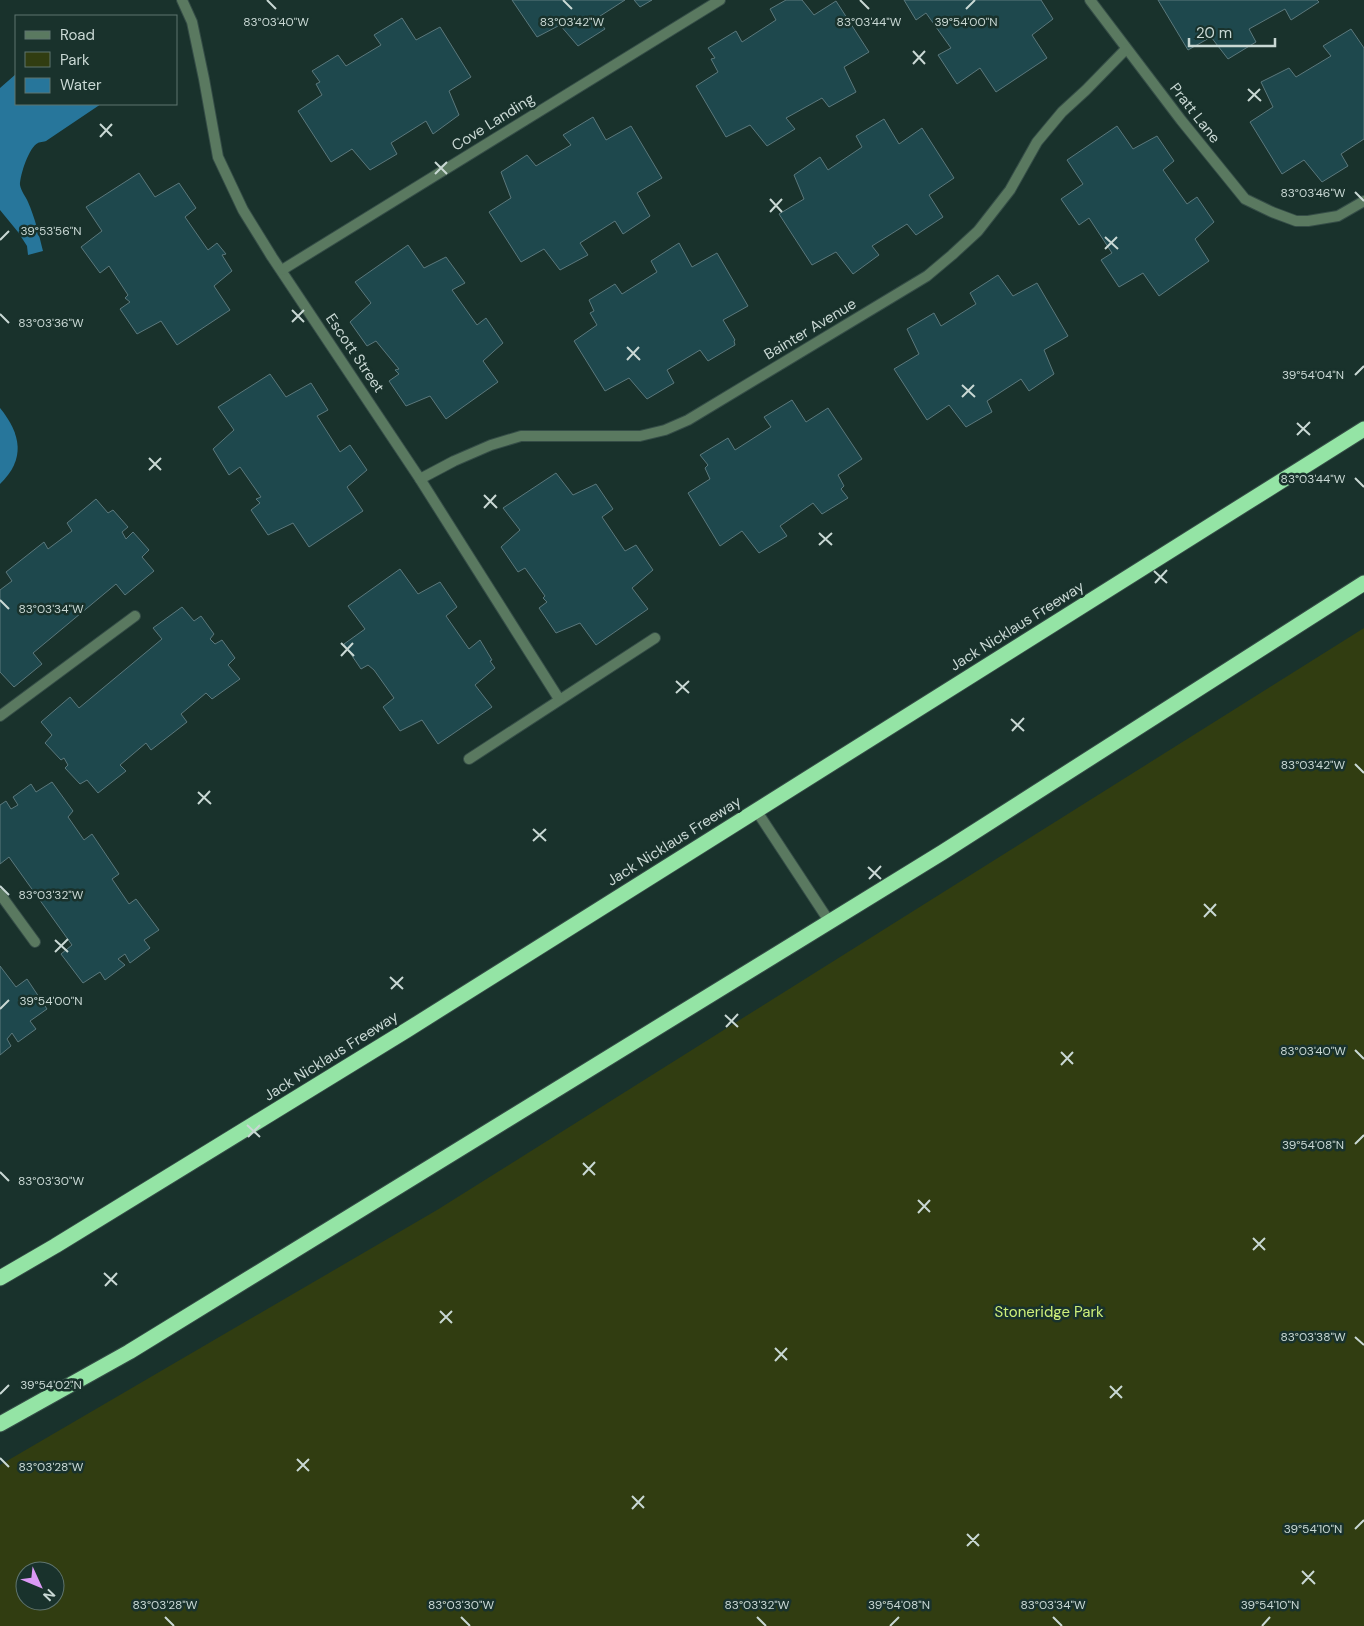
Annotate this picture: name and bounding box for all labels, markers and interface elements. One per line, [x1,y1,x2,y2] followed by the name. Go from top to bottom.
[243,14,309,30] text: 83°03'40"W
[540,14,605,30] text: 83°03'42"W
[837,14,902,30] text: 83°03'44"W
[934,14,998,30] text: 39°54'00"N
[15,15,178,105] legend
[1189,15,1275,47] scale bar
[1196,23,1232,43] text: 20 m
[60,25,95,45] text: Road
[60,50,90,70] text: Park
[60,75,102,95] text: Water
[1165,79,1225,147] street label: Pratt Lane
[448,89,538,155] street label: Cove Landing
[1280,185,1346,201] text: 83°03'46"W
[21,223,82,239] text: 39°53'56"N
[760,294,860,364] street label: Bainter Avenue
[321,309,389,397] street label: Escott Street
[18,315,84,331] text: 83°03'36"W
[1282,367,1344,383] text: 39°54'04"N
[1281,471,1346,487] text: 83°03'44"W
[946,576,1089,676] street label: Jack Nicklaus Freeway
[18,601,84,617] text: 83°03'34"W
[1281,757,1346,773] text: 83°03'42"W
[603,791,746,891] street label: Jack Nicklaus Freeway
[19,887,84,903] text: 83°03'32"W
[19,993,83,1009] text: 39°54'00"N
[260,1006,403,1106] street label: Jack Nicklaus Freeway
[1280,1043,1346,1059] text: 83°03'40"W
[1282,1137,1344,1153] text: 39°54'08"N
[18,1173,84,1189] text: 83°03'30"W
[994,1302,1104,1322] park label: Stoneridge Park
[1280,1329,1346,1345] text: 83°03'38"W
[20,1377,82,1393] text: 39°54'02"N
[19,1459,84,1475] text: 83°03'28"W
[1284,1521,1342,1537] text: 39°54'10"N
[15,1561,65,1611] north arrow
[39,1585,59,1605] text: N
[133,1597,198,1613] text: 83°03'28"W
[428,1597,494,1613] text: 83°03'30"W
[725,1597,790,1613] text: 83°03'32"W
[868,1597,930,1613] text: 39°54'08"N
[1020,1597,1086,1613] text: 83°03'34"W
[1241,1597,1299,1613] text: 39°54'10"N

